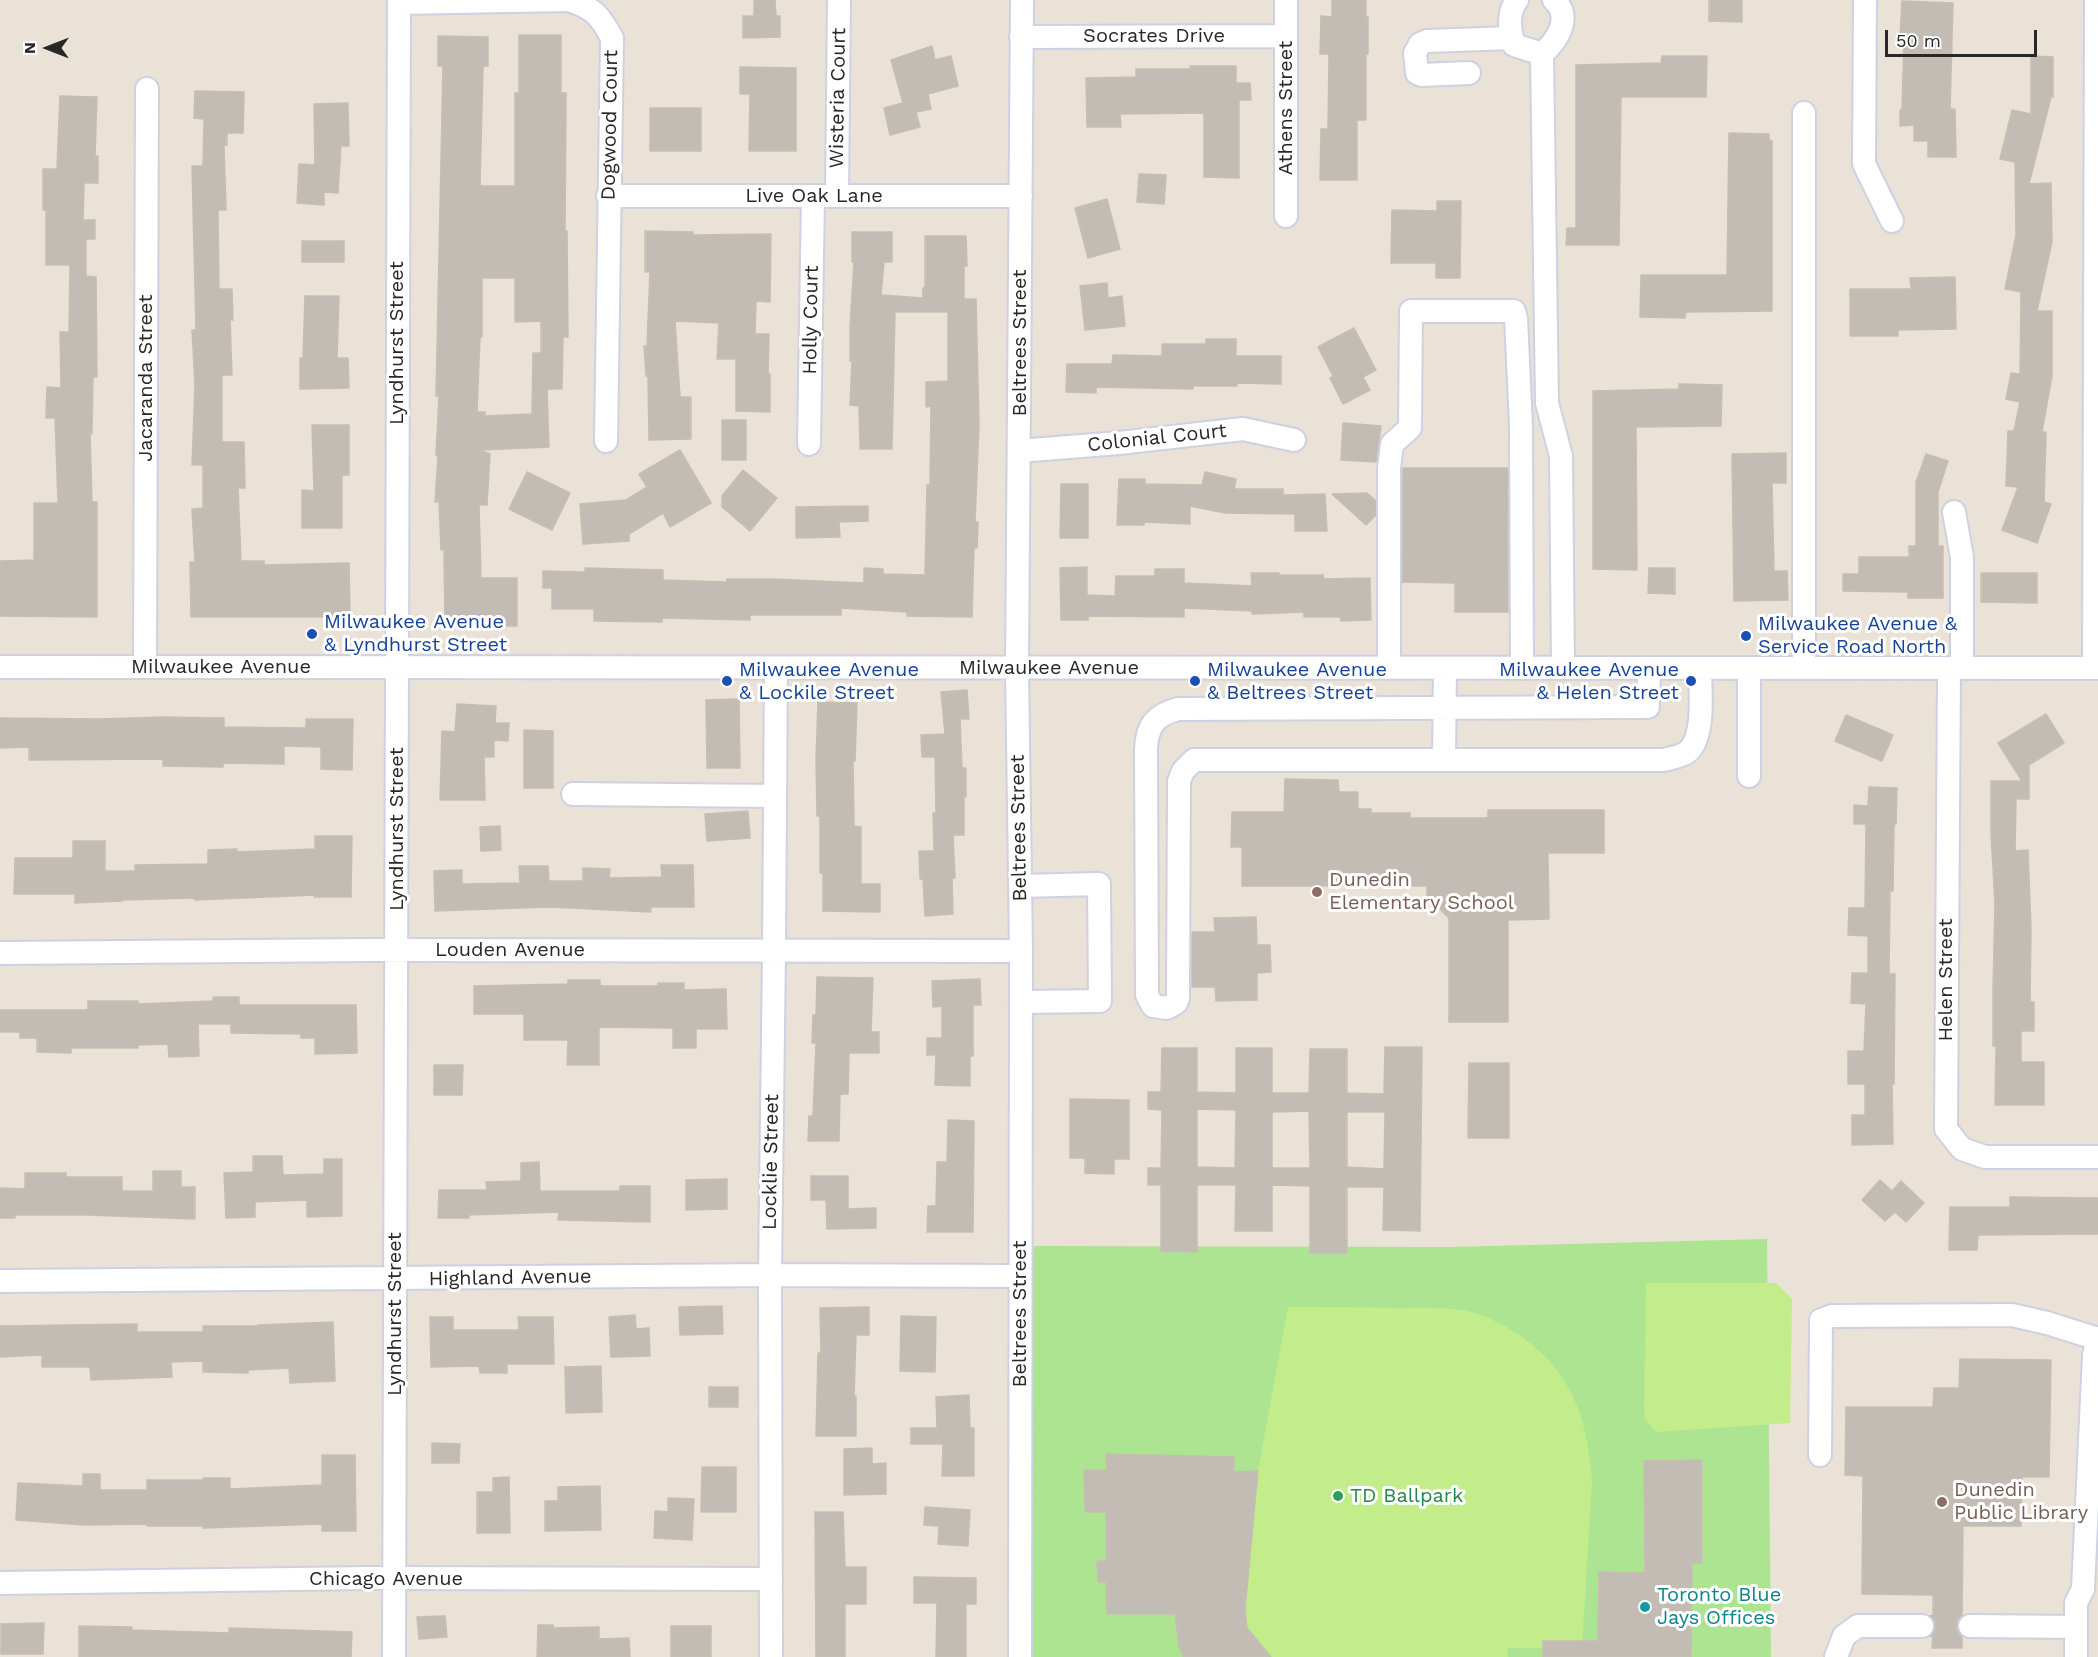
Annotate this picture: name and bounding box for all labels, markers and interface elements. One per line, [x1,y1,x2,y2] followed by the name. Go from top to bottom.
[18,18,78,78] north arrow
[1888,18,2040,56] scale bar
[1083,24,1225,48] street label: Socrates Drive
[825,27,851,169] street label: Wisteria Court
[1896,30,1941,51] text: 50 m
[1274,41,1298,175] street label: Athens Street
[20,42,39,54] text: N
[597,49,623,201] street label: Dogwood Court
[745,184,883,208] street label: Live Oak Lane
[385,261,409,425] street label: Lyndhurst Street
[798,265,824,375] street label: Holly Court
[1008,269,1032,417] street label: Beltrees Street
[134,294,158,462] street label: Jacaranda Street
[1086,419,1228,457] street label: Colonial Court
[324,610,507,657] place label: Milwaukee Avenue & Lyndhurst Street
[1758,612,1957,659] place label: Milwaukee Avenue & Service Road North
[305,627,319,641] marker: Milwaukee Avenue & Lyndhurst Street
[1739,629,1753,643] marker: Milwaukee Avenue & Service Road North
[131,655,311,679] street label: Milwaukee Avenue
[959,656,1139,680] street label: Milwaukee Avenue
[739,658,919,705] place label: Milwaukee Avenue & Lockile Street
[1207,658,1387,705] place label: Milwaukee Avenue & Beltrees Street
[1499,658,1679,705] place label: Milwaukee Avenue & Helen Street
[720,674,734,688] marker: Milwaukee Avenue & Lockile Street
[1188,674,1202,688] marker: Milwaukee Avenue & Beltrees Street
[1684,674,1698,688] marker: Milwaukee Avenue & Helen Street
[385,747,409,911] street label: Lyndhurst Street
[1006,754,1032,902] street label: Beltrees Street
[1329,868,1514,915] place label: Dunedin Elementary School
[1310,885,1324,899] marker: Dunedin Elementary School
[1934,918,1958,1042] street label: Helen Street
[435,938,585,962] street label: Louden Avenue
[758,1094,784,1230] street label: Locklie Street
[383,1232,407,1396] street label: Lyndhurst Street
[1008,1240,1032,1388] street label: Beltrees Street
[428,1265,592,1291] street label: Highland Avenue
[1954,1478,2088,1525] place label: Dunedin Public Library
[1350,1484,1463,1508] place label: TD Ballpark
[1331,1489,1345,1503] marker: TD Ballpark
[1935,1495,1949,1509] marker: Dunedin Public Library
[309,1567,463,1591] street label: Chicago Avenue
[1657,1583,1781,1630] place label: Toronto Blue Jays Offices
[1638,1600,1652,1614] marker: Toronto Blue Jays Offices

